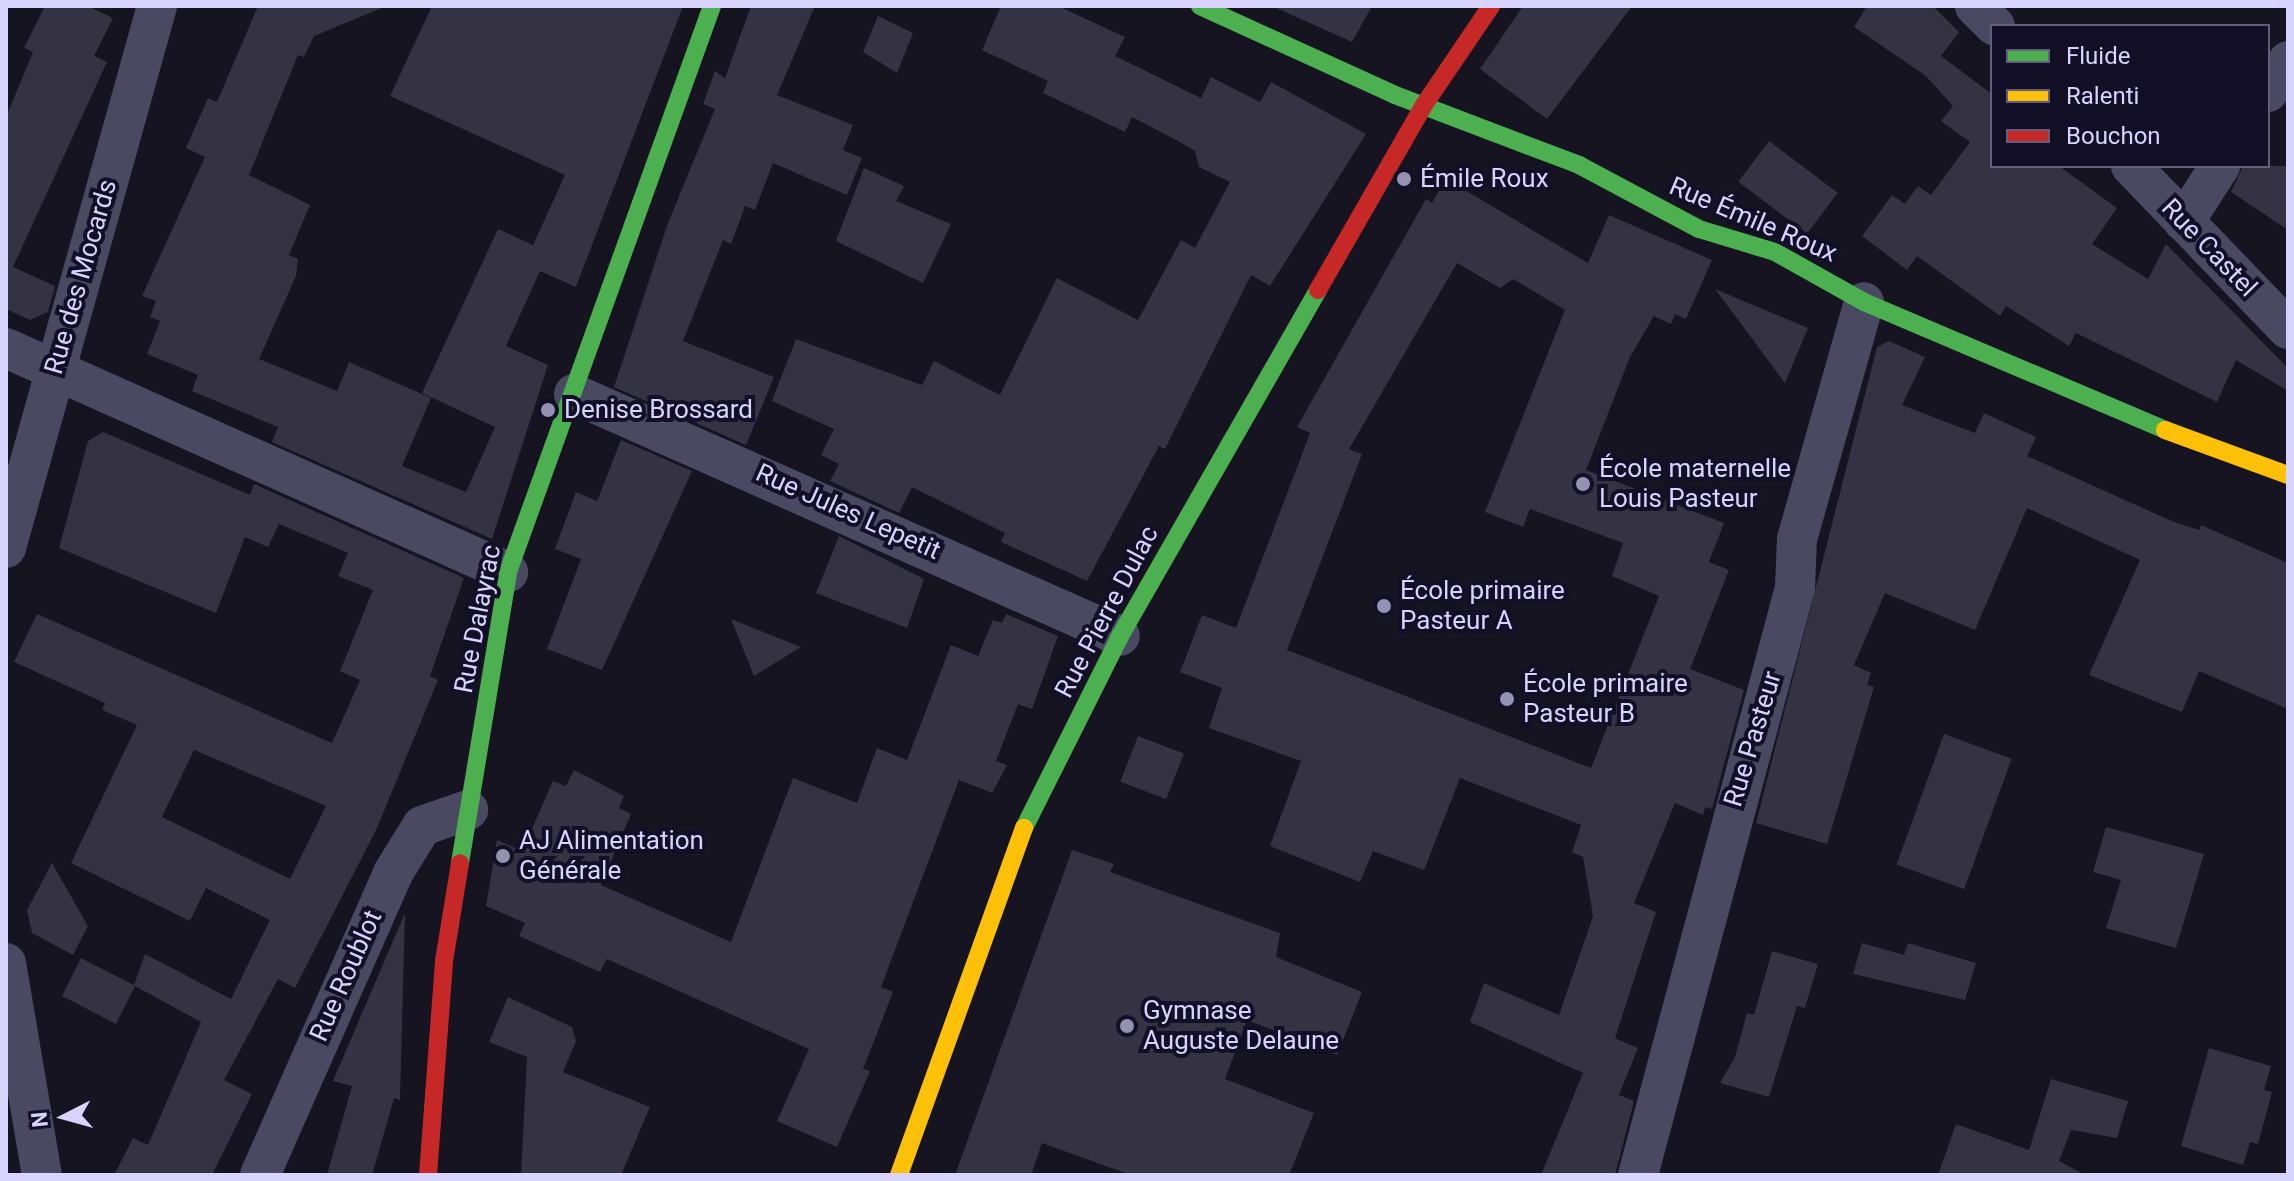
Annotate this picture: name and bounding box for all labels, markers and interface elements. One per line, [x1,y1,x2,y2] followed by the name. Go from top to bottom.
[1990,24,2270,168] legend
[2066,42,2130,70] text: Fluide
[2066,82,2139,110] text: Ralenti
[2066,122,2161,150] text: Bouchon
[1420,163,1549,195] place label: Émile Roux
[1395,170,1413,188] marker: Émile Roux
[1664,171,1842,269] street label: Rue Émile Roux
[38,176,124,378] street label: Rue des Mocards
[2155,193,2263,303] street label: Rue Castel
[564,394,753,426] place label: Denise Brossard
[539,401,557,419] marker: Denise Brossard
[1599,453,1791,514] place label: École maternelle Louis Pasteur
[751,457,945,567] street label: Rue Jules Lepetit
[1574,475,1592,493] marker: École maternelle Louis Pasteur
[1049,521,1165,703] street label: Rue Pierre Dulac
[448,542,508,696] street label: Rue Dalayrac
[1400,575,1565,636] place label: École primaire Pasteur A
[1375,597,1393,615] marker: École primaire Pasteur A
[1523,668,1688,730] place label: École primaire Pasteur B
[1718,668,1788,810] street label: Rue Pasteur
[1498,690,1516,708] marker: École primaire Pasteur B
[519,825,704,886] place label: AJ Alimentation Générale
[494,847,512,865] marker: AJ Alimentation Générale
[303,906,389,1046] street label: Rue Roublot
[1143,995,1339,1056] place label: Gymnase Auguste Delaune
[1118,1017,1136,1035] marker: Gymnase Auguste Delaune
[24,1077,104,1157] north arrow
[26,1111,53,1129] text: N

